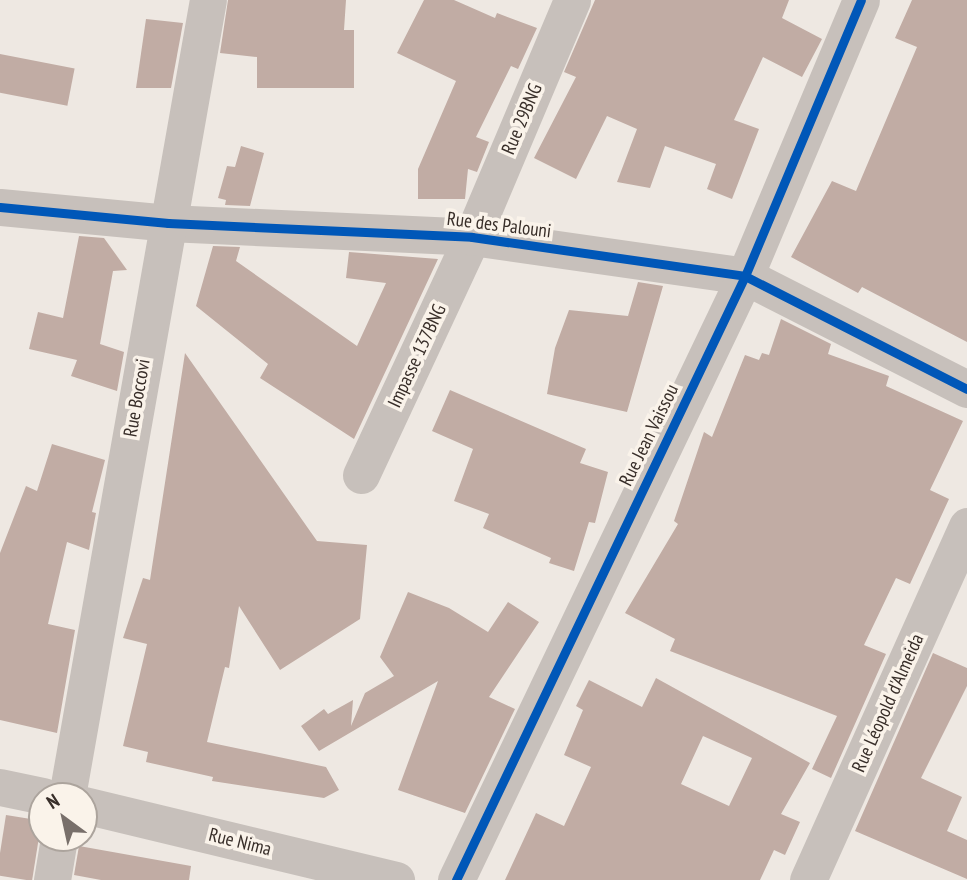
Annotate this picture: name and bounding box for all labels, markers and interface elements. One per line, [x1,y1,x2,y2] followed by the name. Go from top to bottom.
[497,80,547,158] street label: Rue 29BNG
[446,207,552,243] street label: Rue des Palouni
[383,301,451,411] street label: Impasse 137BNG
[119,357,155,439] street label: Rue Boccovi
[614,380,684,490] street label: Rue Jean Vaissou
[847,630,929,776] street label: Rue Léopold d'Almeida
[28,782,98,852] north arrow
[42,788,63,814] text: N
[206,823,274,861] street label: Rue Nima

